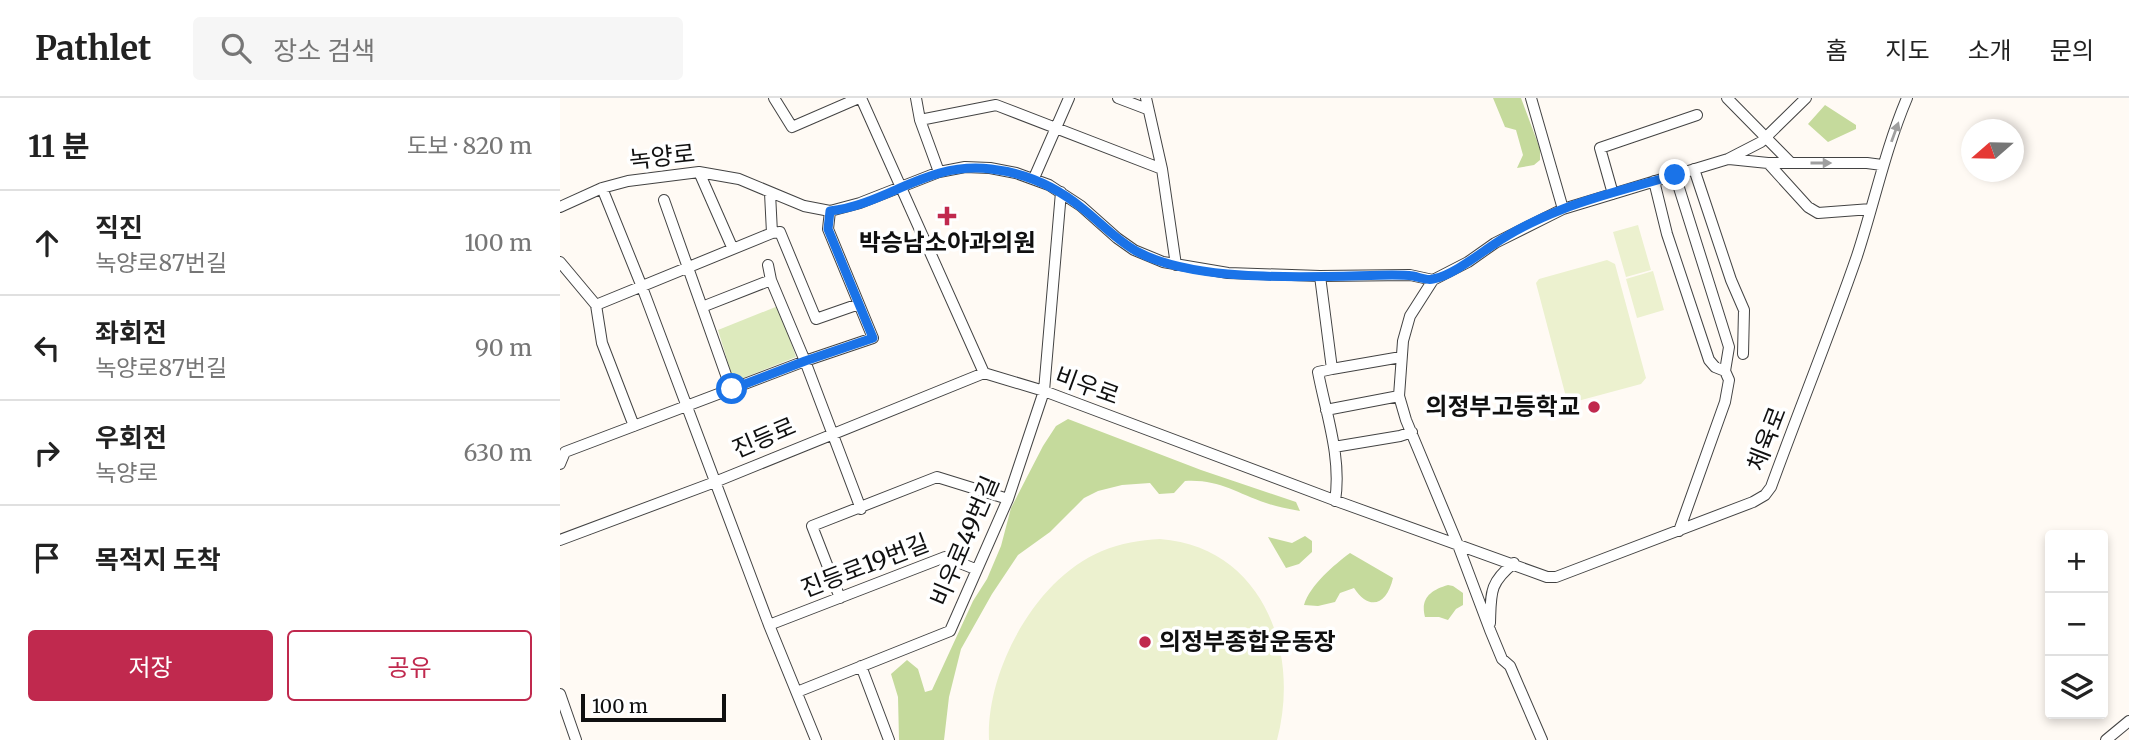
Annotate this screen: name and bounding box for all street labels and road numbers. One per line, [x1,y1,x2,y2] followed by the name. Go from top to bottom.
[627,138,697,175] street label: 녹양로
[1051,360,1124,411] street label: 비우로
[1740,402,1793,475] street label: 체육로
[727,410,800,465] street label: 진등로
[923,471,1006,610] street label: 비우로49번길
[796,527,933,604] street label: 진등로19번길

